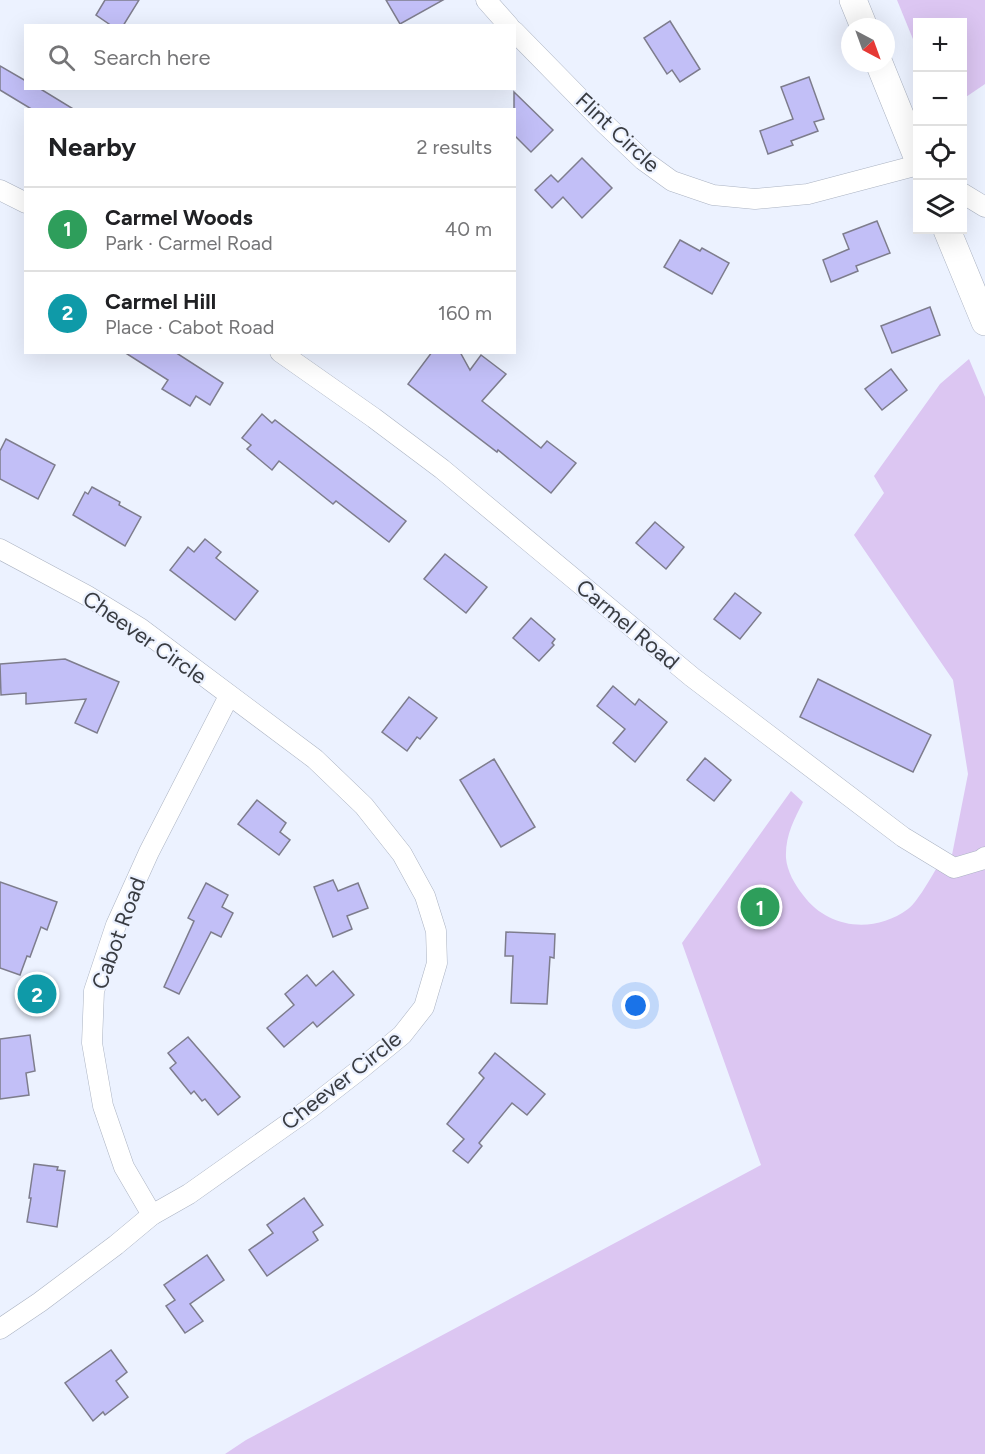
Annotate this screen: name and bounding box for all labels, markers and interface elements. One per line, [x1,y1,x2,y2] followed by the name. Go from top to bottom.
[841,18,895,72] north arrow
[913,18,967,234] map controls
[913,18,967,72] button: +
[24,24,516,90] search box
[45,41,78,74] icon: search
[93,44,211,71] text: Search here
[913,72,967,126] button: −
[570,87,665,178] street label: Flint Circle
[913,126,967,180] button: locate
[48,131,136,163] text: Nearby
[416,135,492,159] text: 2 results
[913,180,967,234] button: layers
[105,204,253,231] text: Carmel Woods
[63,217,72,241] text: 1
[445,217,492,241] text: 40 m
[105,231,273,255] text: Park · Carmel Road
[105,288,216,315] text: Carmel Hill
[62,301,73,325] text: 2
[438,301,492,325] text: 160 m
[105,315,274,339] text: Place · Cabot Road
[571,573,685,675] street label: Carmel Road
[78,585,212,690] street label: Cheever Circle
[86,874,151,993] street label: Cabot Road
[740,884,780,930] pin: 1
[18,972,57,1016] pin: 2
[621,991,650,1020] your location
[276,1025,407,1136] street label: Cheever Circle

